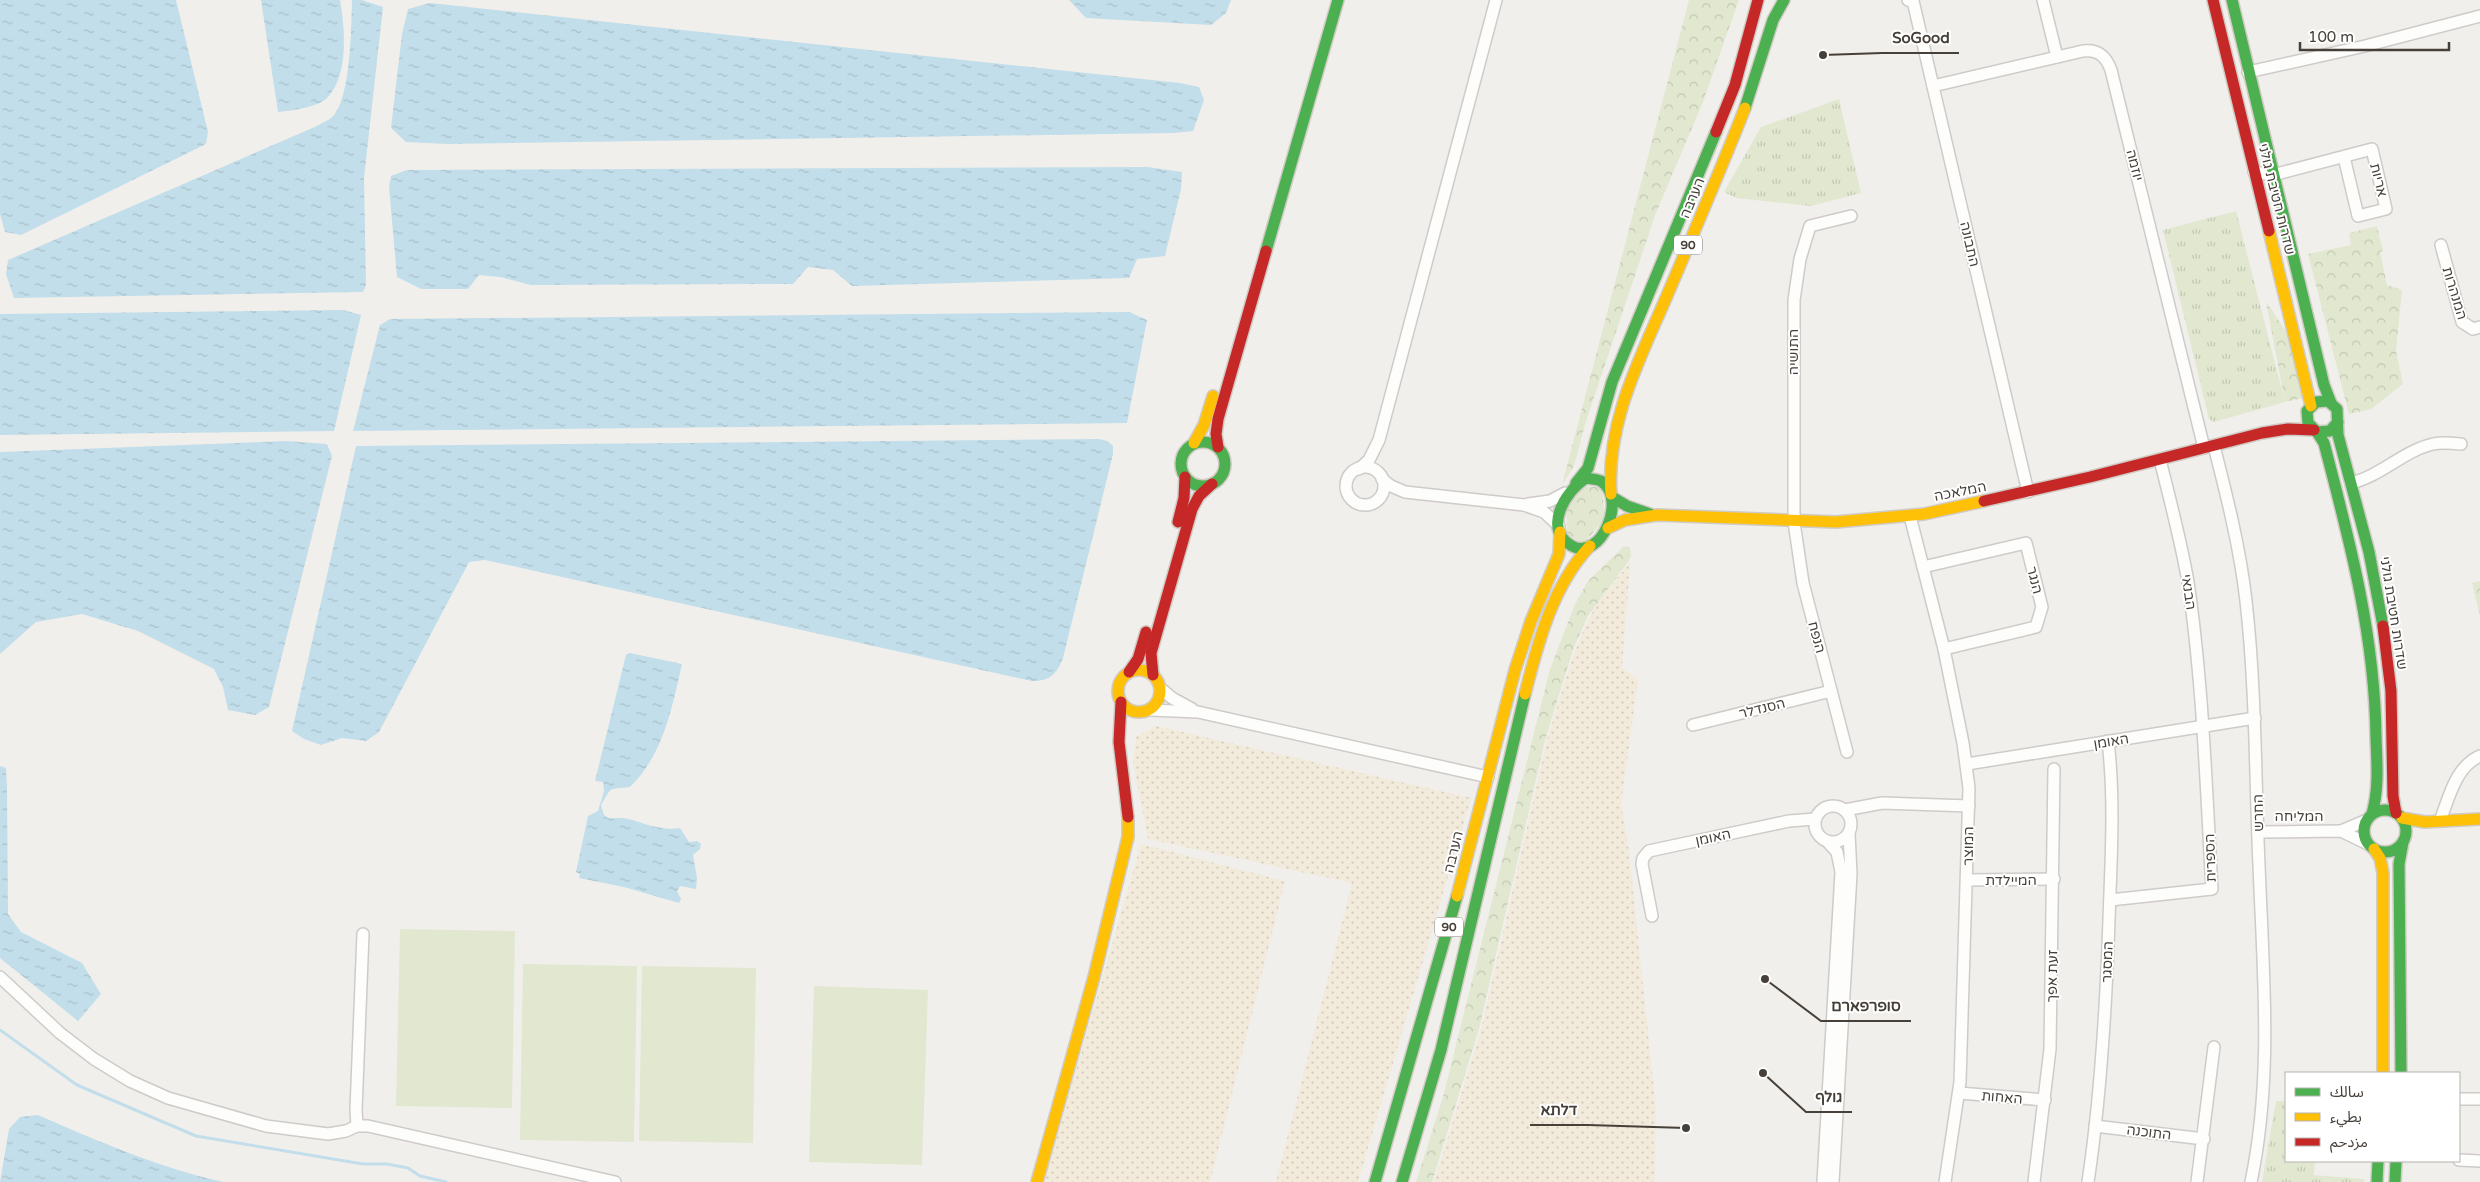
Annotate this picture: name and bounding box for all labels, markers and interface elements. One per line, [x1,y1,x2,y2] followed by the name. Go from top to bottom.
[2300,20,2449,52] scale bar
[1882,23,1959,53] callout: SoGood
[2308,28,2354,46] text: 100 m
[1892,29,1950,47] text: SoGood
[2254,142,2299,257] street label: שדרות חטיבת גולני
[2122,147,2147,183] street label: יוזמה
[2366,161,2391,199] street label: אריות
[1676,175,1709,221] street label: הערבה
[1956,220,1983,268] street label: התבונה
[1674,236,1702,254] road number: 90
[2438,265,2471,322] street label: המנהרות
[1785,329,1802,375] street label: התושיה
[1932,478,1988,505] street label: המלאכה
[2376,555,2411,671] street label: שדרות חטיבת גולני
[2023,565,2046,596] street label: הנגר
[2178,573,2199,611] street label: הבנאי
[1804,619,1829,655] street label: הנפח
[1737,695,1787,722] street label: הסנדלר
[2092,730,2130,753] street label: האומן
[2250,794,2267,832] street label: החרש
[2275,808,2323,825] street label: המליחה
[1694,825,1732,850] street label: האומן
[1960,826,1977,866] street label: המוצר
[1440,829,1467,875] street label: הערבה
[2201,833,2220,882] street label: הספרית
[1985,872,2037,889] street label: המיילדת
[1435,918,1463,936] road number: 90
[2098,941,2117,983] street label: המסגר
[2044,949,2061,1002] street label: זעת אפך
[1821,991,1911,1021] callout: סופרפארם
[1831,997,1901,1015] text: סופרפארם
[2285,1072,2460,1162] legend
[1806,1082,1852,1112] callout: גולף
[2330,1083,2364,1101] text: سالك
[1981,1087,2023,1108] street label: האחות
[1816,1088,1842,1106] text: גולף
[1530,1095,1588,1125] callout: דלתא
[1540,1101,1578,1119] text: דלתא
[2330,1108,2362,1128] text: بطيء
[2126,1121,2172,1144] street label: התוכנה
[2330,1133,2368,1153] text: مزدحم

